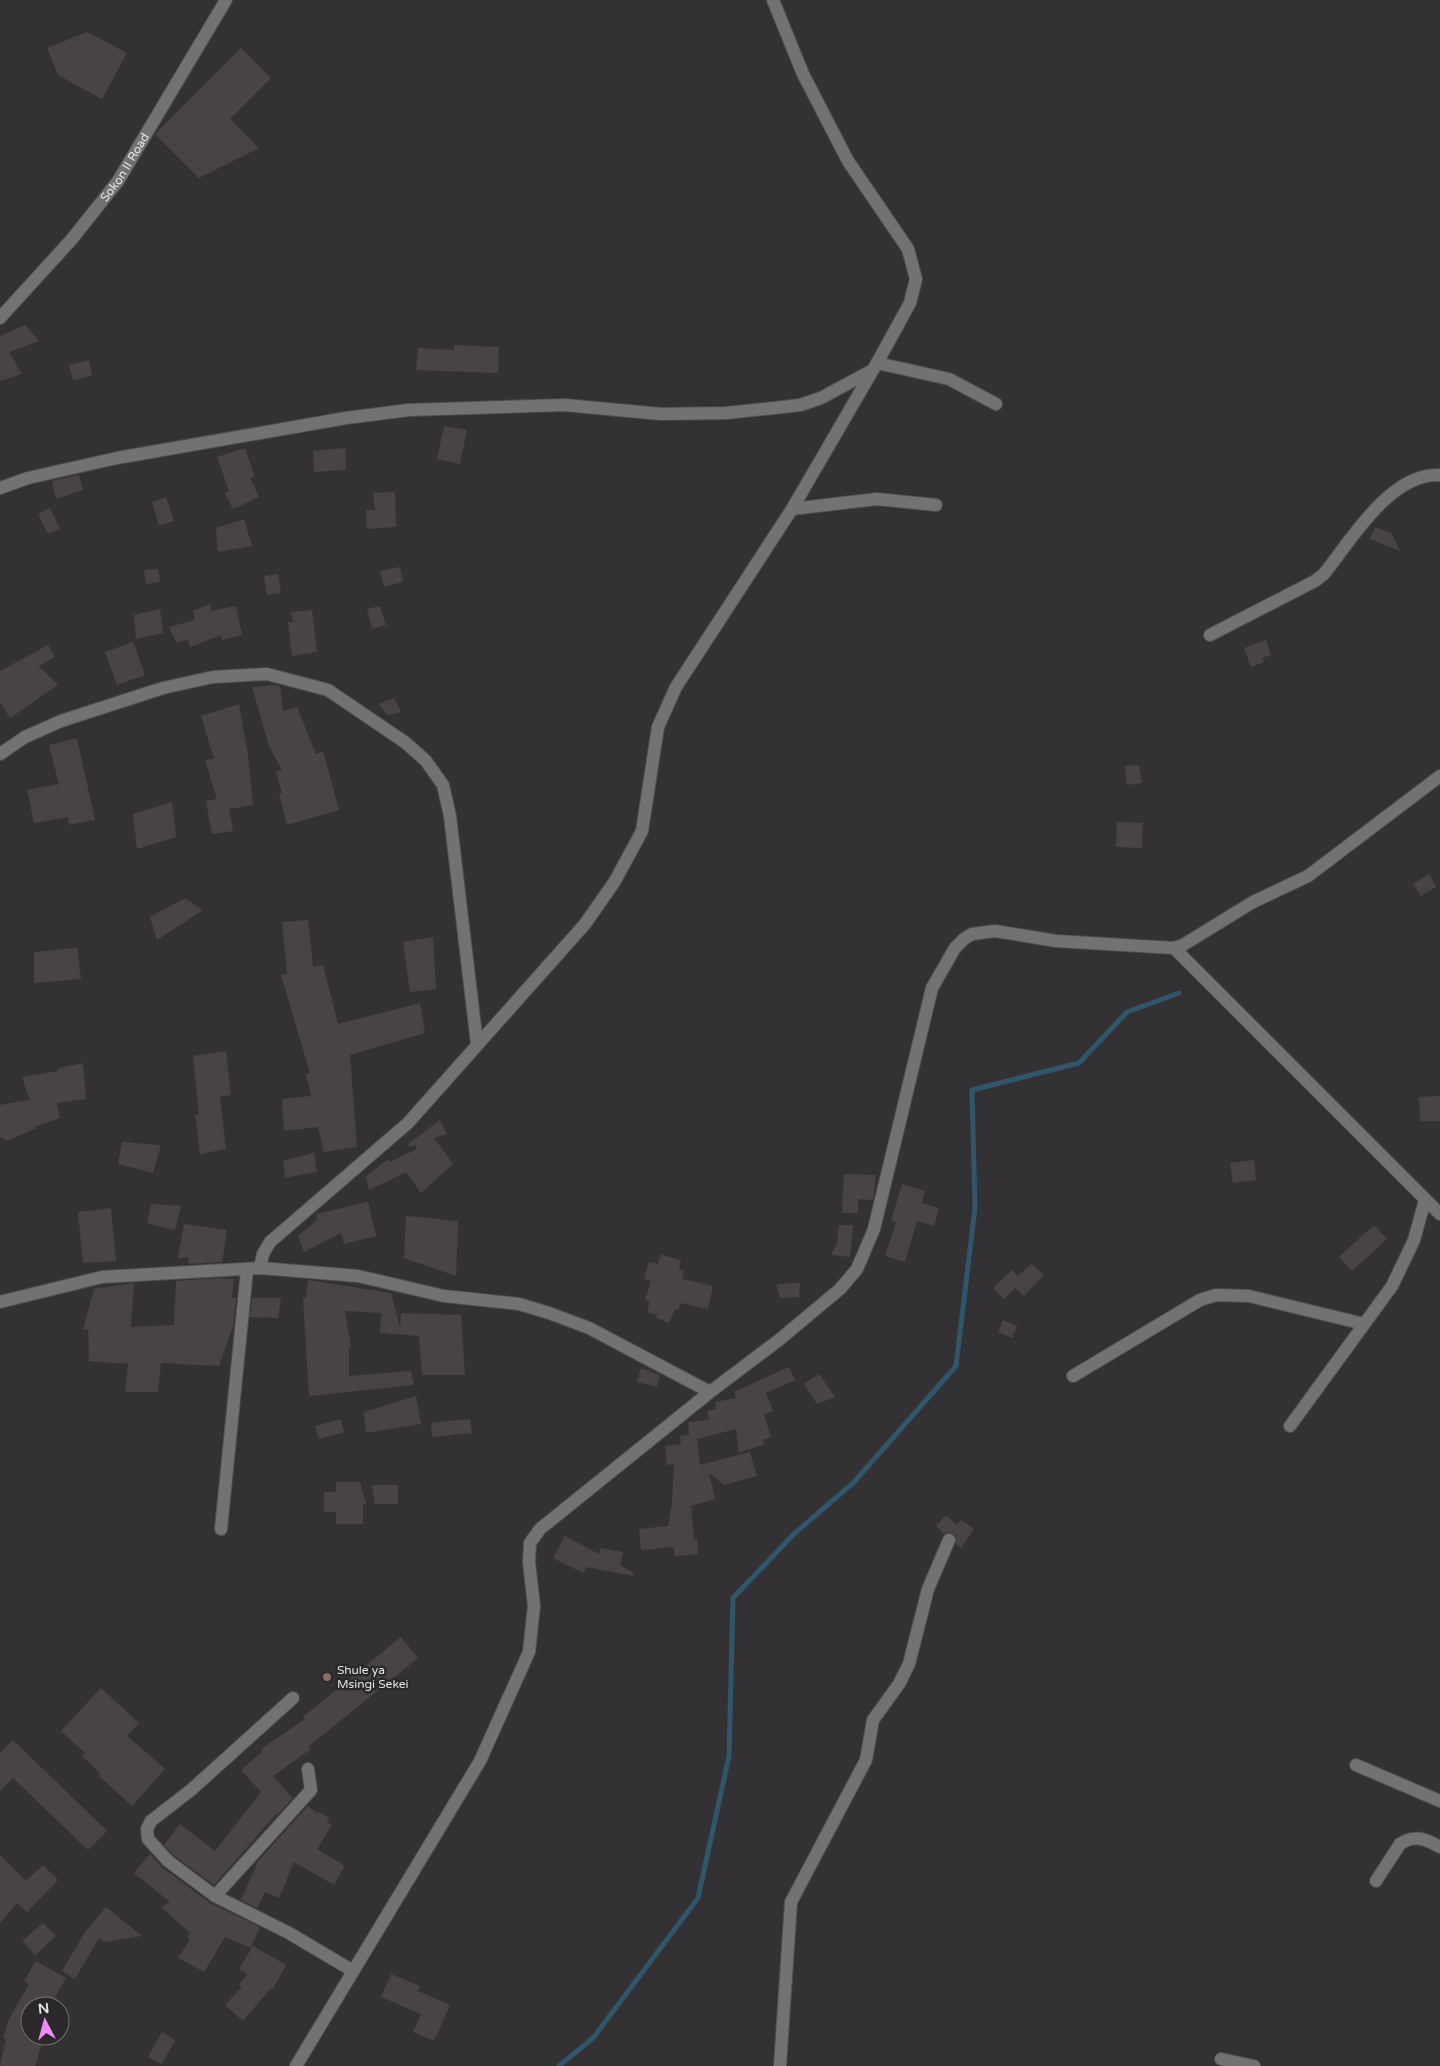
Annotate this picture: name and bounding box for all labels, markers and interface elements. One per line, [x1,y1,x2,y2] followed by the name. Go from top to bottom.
[97,131,152,204] street label: Sokon II Road
[337,1663,409,1691] place label: Shule ya Msingi Sekei
[321,1671,333,1683] marker: Shule ya Msingi Sekei
[20,1996,70,2046] north arrow
[37,2000,50,2018] text: N

